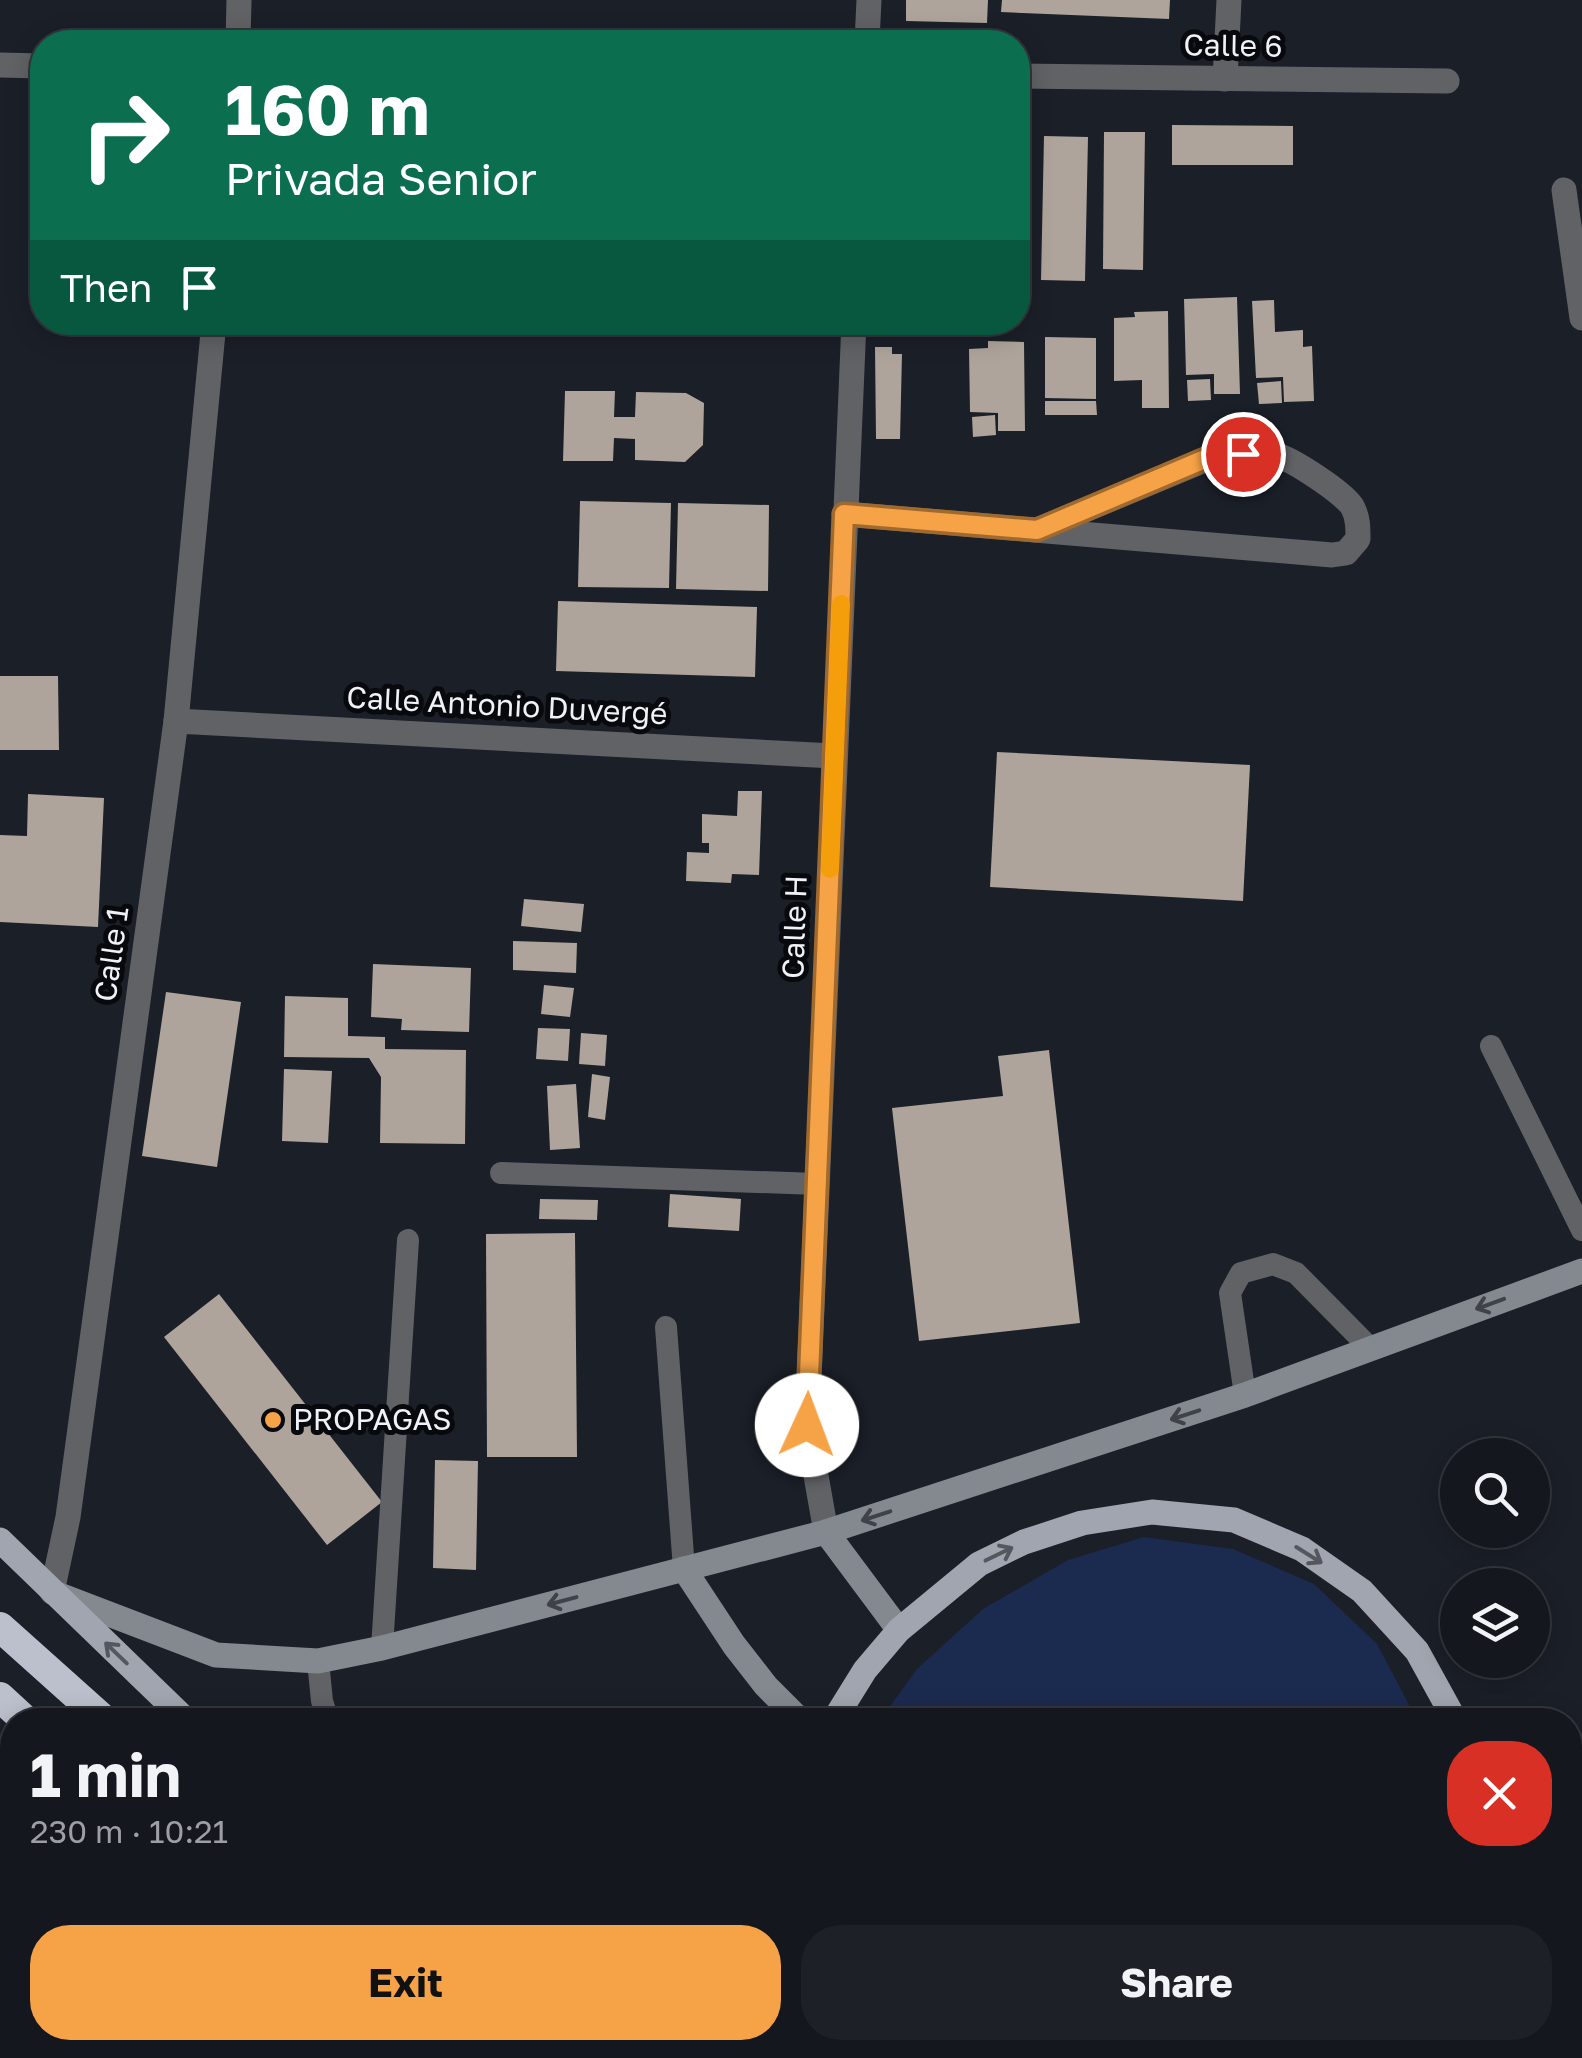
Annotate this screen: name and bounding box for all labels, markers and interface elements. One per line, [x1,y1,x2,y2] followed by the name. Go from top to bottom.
[1183,26,1283,64] street label: Calle 6
[225,66,430,150] text: 160 m
[60,70,190,200] icon: right
[225,151,537,205] text: Privada Senior
[172,260,227,315] icon: arrive
[60,265,152,310] text: Then
[1201,412,1286,497] pin
[1216,427,1271,482] icon: arrive
[346,679,668,731] street label: Calle Antonio Duvergé
[774,874,814,980] street label: Calle H
[87,904,135,1004] street label: Calle 1
[1476,1296,1507,1314] one-way arrow
[755,1373,859,1477] position arrow
[293,1401,452,1437] place label: PROPAGAS
[1169,1407,1201,1425] one-way arrow
[262,1409,284,1431] marker: PROPAGAS
[1440,1438,1550,1678] map controls
[1440,1438,1550,1548] button: search
[860,1508,892,1526] one-way arrow
[984,1544,1013,1563] one-way arrow
[1294,1544,1323,1565] one-way arrow
[1440,1568,1550,1678] button: layers
[547,1592,578,1611] one-way arrow
[104,1641,128,1665] one-way arrow
[30,1738,181,1810] text: 1 min
[1447,1741,1552,1846] button: close
[30,1812,228,1850] text: 230 m · 10:21
[30,1925,781,2040] button: Exit
[801,1925,1552,2040] button: Share

